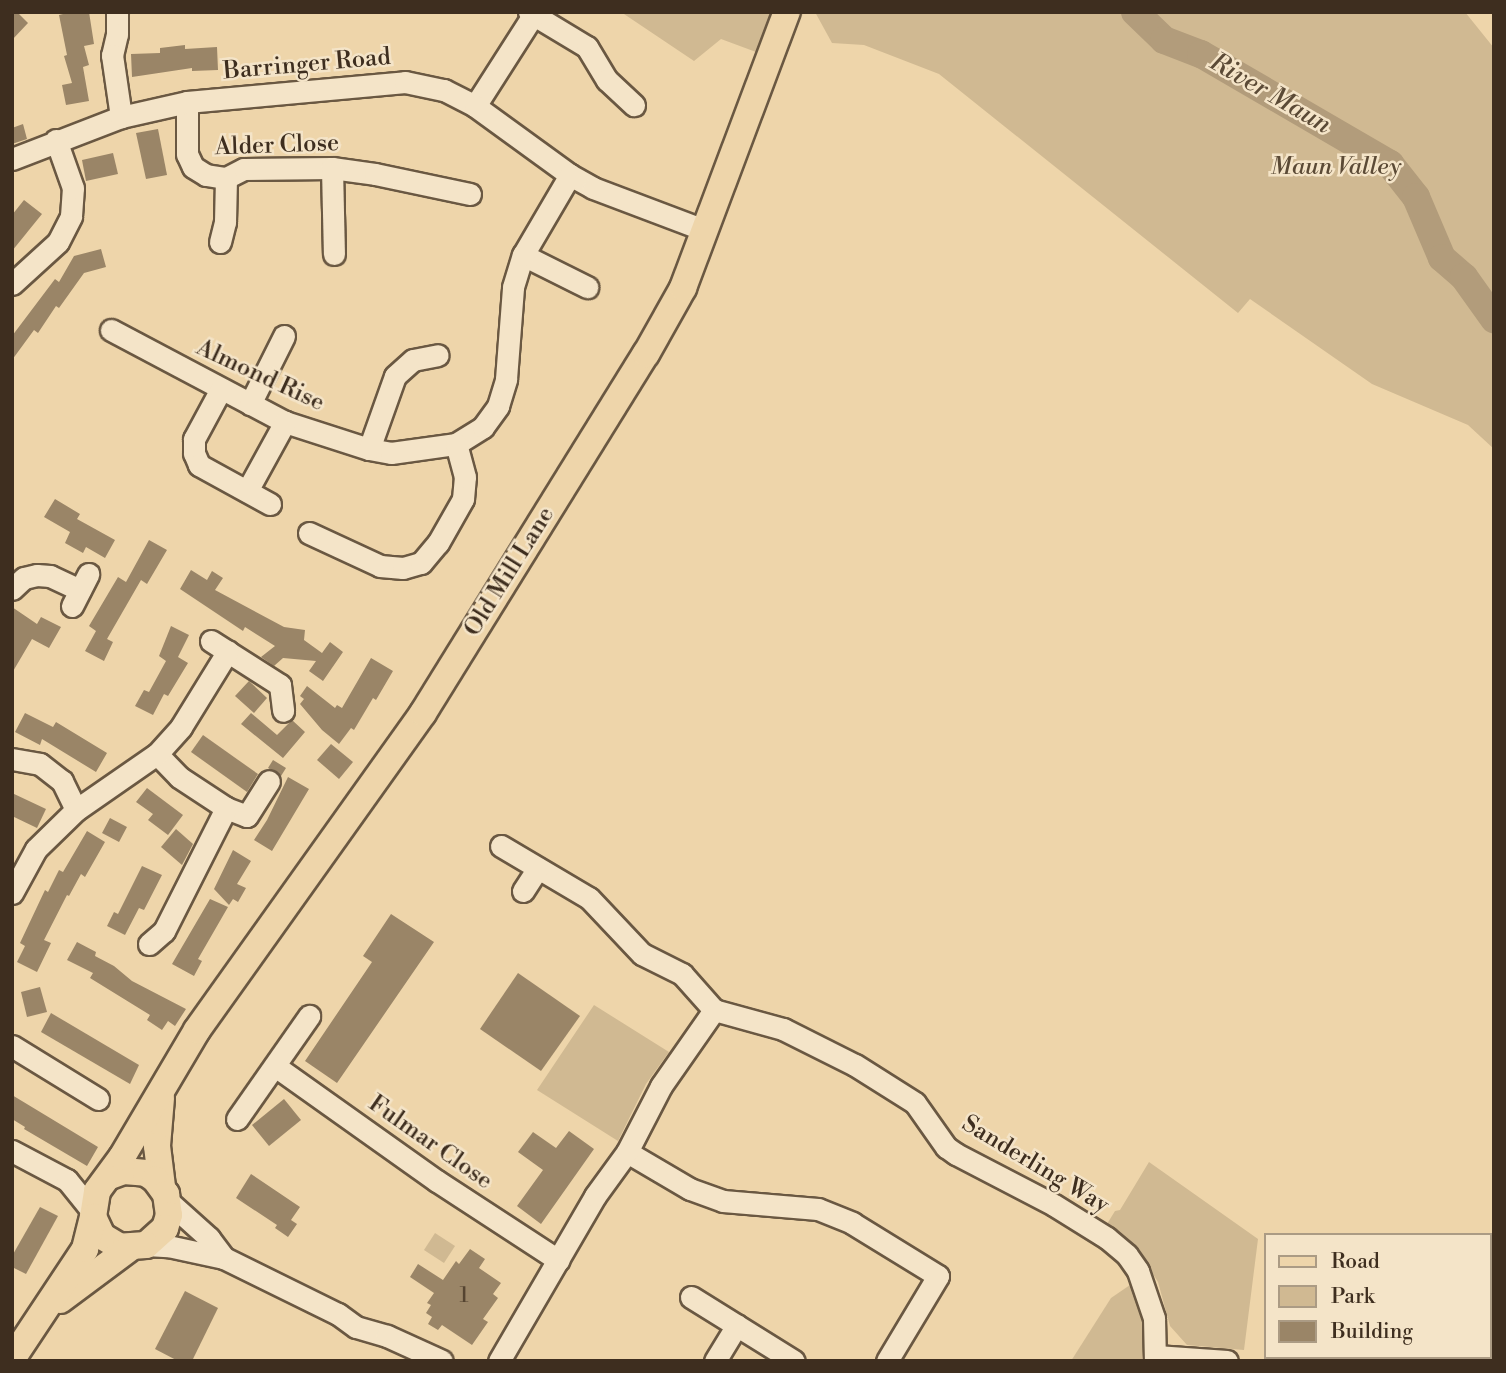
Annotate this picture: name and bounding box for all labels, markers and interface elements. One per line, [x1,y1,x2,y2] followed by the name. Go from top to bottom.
[222,43,392,87] street label: Barringer Road
[1204,47,1336,141] water label: River Maun
[214,129,340,163] street label: Alder Close
[1271,154,1401,182] park label: Maun Valley
[191,334,329,418] street label: Almond Rise
[459,502,561,642] street label: Old Mill Lane
[363,1090,497,1196] street label: Fulmar Close
[956,1110,1114,1220] street label: Sanderling Way
[1264,1233,1492,1359] legend
[1331,1249,1380,1275] text: Road
[459,1283,469,1309] house number: 1
[1331,1284,1375,1310] text: Park
[1331,1319,1413,1345] text: Building

